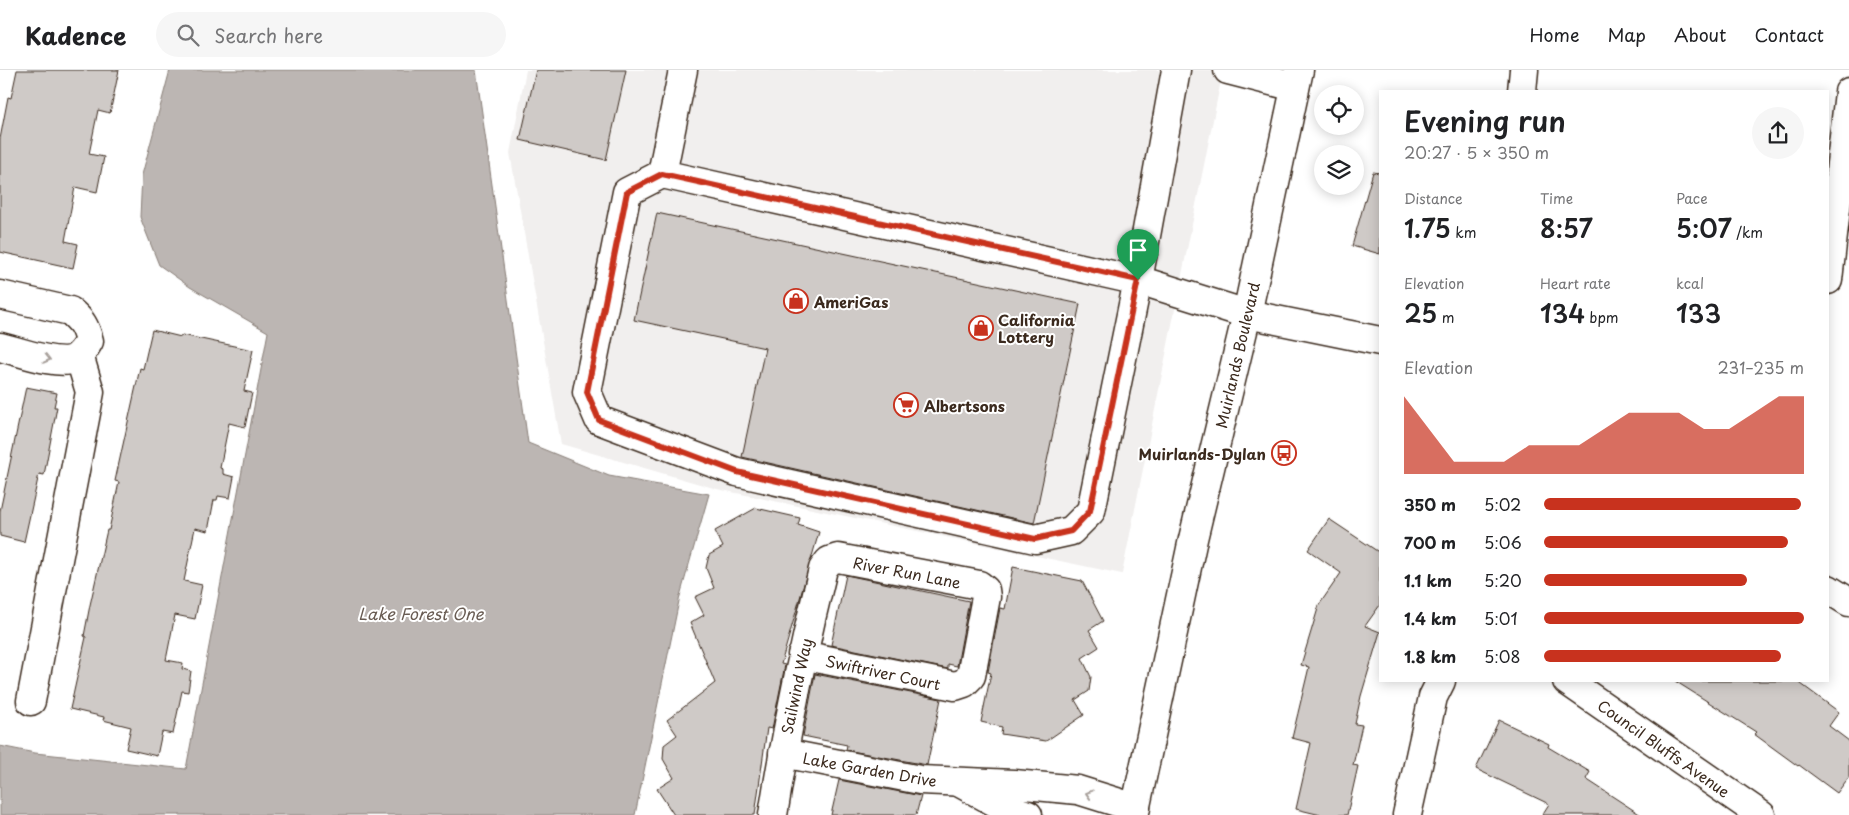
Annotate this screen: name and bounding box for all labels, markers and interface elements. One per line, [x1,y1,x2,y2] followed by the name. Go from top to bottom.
[156,12,506,57] search box
[25,17,126,53] text: Kadence
[174,21,202,49] icon: search
[214,21,323,49] text: Search here
[1529,21,1579,48] text: Home
[1607,21,1646,48] text: Map
[1674,21,1726,48] text: About
[1754,21,1824,48] text: Contact
[1314,85,1364,195] map controls
[1314,85,1364,135] button: locate
[1404,99,1566,142] text: Evening run
[1752,107,1804,159] button: share
[1404,140,1549,164] text: 20:27 · 5 × 350 m
[1314,145,1364,195] button: layers
[1404,188,1463,209] text: Distance
[1540,188,1573,209] text: Time
[1676,188,1708,209] text: Pace
[1404,209,1451,247] text: 1.75
[1540,209,1593,247] text: 8:57
[1676,209,1732,247] text: 5:07
[1451,222,1476,243] text: km
[1732,222,1763,243] text: /km
[1117,229,1159,280] pin
[1124,236,1152,264] icon: arrive
[1404,273,1464,294] text: Elevation
[1540,273,1611,294] text: Heart rate
[1676,273,1704,294] text: kcal
[1209,280,1265,430] street label: Muirlands Boulevard
[783,288,809,314] shop icon: AmeriGas
[813,290,888,313] place label: AmeriGas
[1404,294,1437,332] text: 25
[1540,294,1585,332] text: 134
[1676,294,1721,332] text: 133
[1437,307,1455,328] text: m
[1585,307,1619,328] text: bpm
[998,308,1076,348] place label: California Lottery
[968,315,994,341] shop icon: California Lottery
[43,353,51,363] one-way arrow
[1404,355,1473,379] text: Elevation
[1717,355,1804,379] text: 231–235 m
[893,392,919,418] supermarket icon: Albertsons
[924,394,1005,417] place label: Albertsons
[1271,440,1297,466] bus stop icon: Muirlands-Dylan
[1139,442,1266,465] place label: Muirlands-Dylan
[1404,492,1456,516] text: 350 m
[1484,492,1521,516] text: 5:02
[1404,530,1456,554] text: 700 m
[1484,530,1522,554] text: 5:06
[851,550,963,594] street label: River Run Lane
[1404,568,1452,592] text: 1.1 km
[1484,568,1522,592] text: 5:20
[358,601,485,625] water label: Lake Forest One
[1404,606,1456,630] text: 1.4 km
[1484,606,1518,630] text: 5:01
[775,636,817,736] street label: Sailwind Way
[1404,644,1456,668] text: 1.8 km
[1484,644,1521,668] text: 5:08
[823,649,943,695] street label: Swiftriver Court
[1593,694,1735,802] street label: Council Bluffs Avenue
[801,746,939,792] street label: Lake Garden Drive
[1085,789,1094,799] one-way arrow

